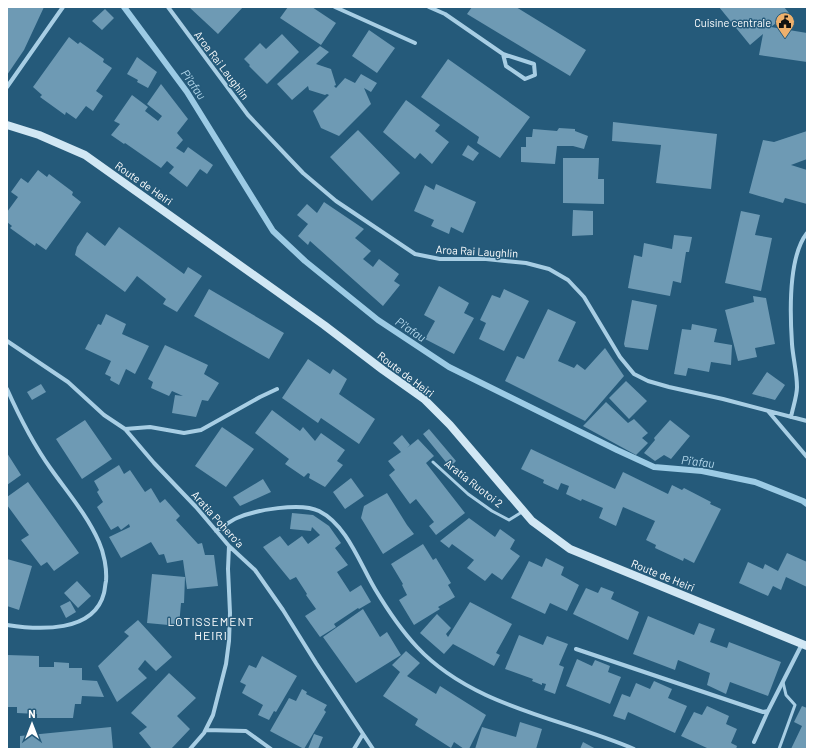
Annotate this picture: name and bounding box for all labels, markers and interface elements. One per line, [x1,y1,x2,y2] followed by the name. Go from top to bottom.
[774,11,796,39] public building icon: Cuisine centrale
[694,16,771,29] place label: Cuisine centrale
[192,28,252,102] street label: Aroa Rai Laughlin
[179,66,209,102] water label: Pi'afau
[113,158,175,208] street label: Route de Heiri
[435,242,519,260] street label: Aroa Rai Laughlin
[393,314,429,344] water label: Pi'afau
[375,349,437,400] street label: Route de Heiri
[681,452,715,470] water label: Pi'afau
[442,456,506,510] street label: Aratia Ruotoi 2
[189,488,247,550] street label: Aratia Pohero'a
[629,556,697,594] street label: Route de Heiri
[167,614,255,642] district label: LOTISSEMENT HEIRI
[12,704,52,744] north arrow
[28,707,36,720] text: N

